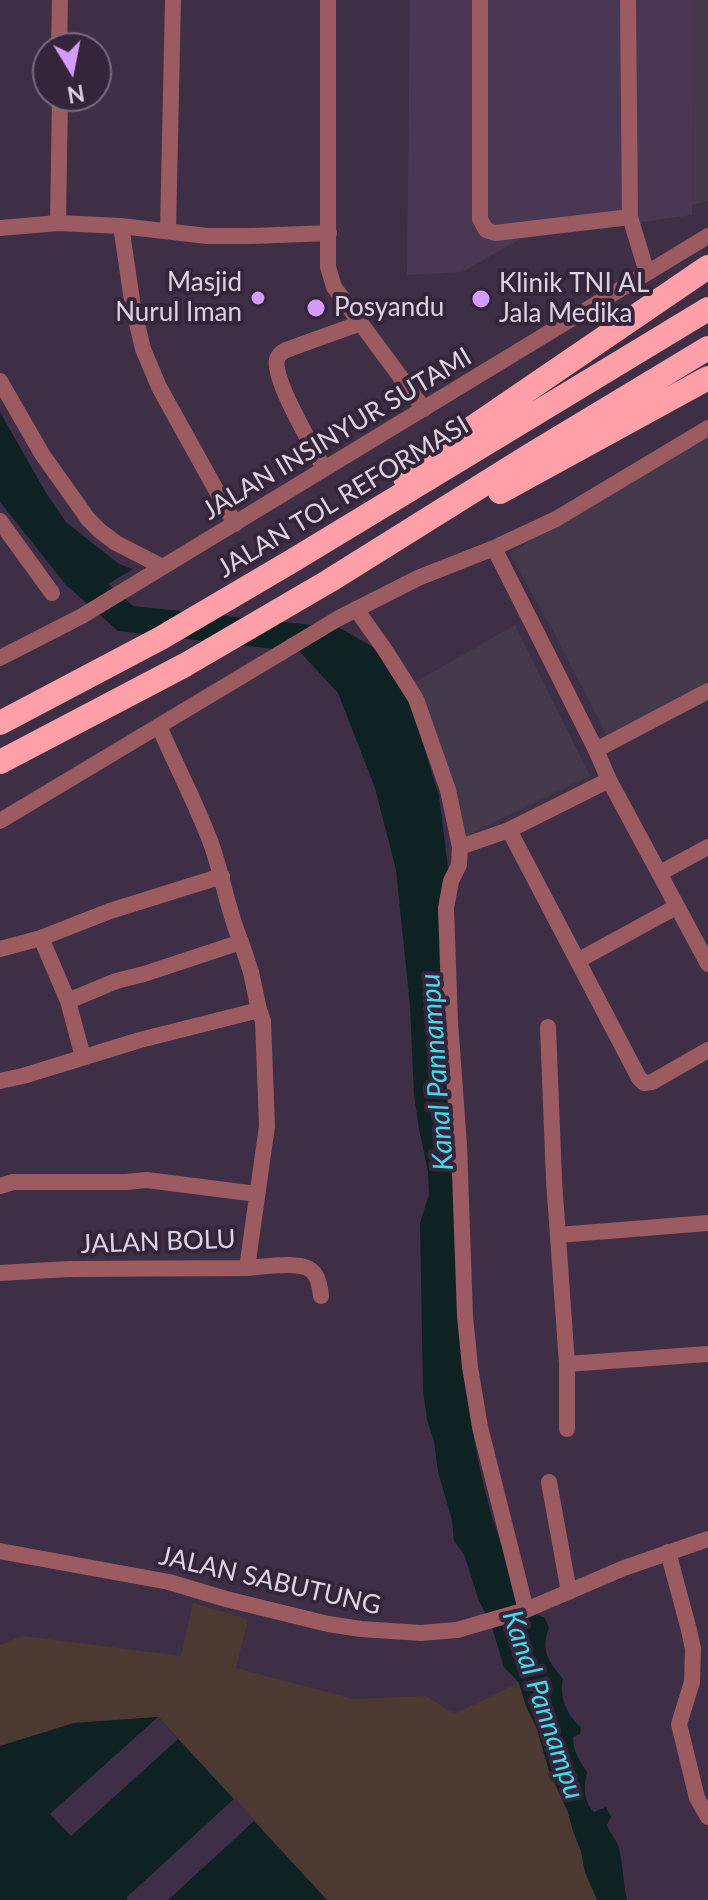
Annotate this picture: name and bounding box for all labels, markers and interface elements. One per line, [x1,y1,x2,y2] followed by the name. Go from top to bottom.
[32,32,112,112] north arrow
[65,79,87,109] text: N
[115,267,242,328] place label: Masjid Nurul Iman
[499,268,649,330] place label: Klinik TNI AL Jala Medika
[470,288,492,310] marker: Klinik TNI AL Jala Medika
[249,289,267,307] marker: Masjid Nurul Iman
[334,292,444,324] place label: Posyandu
[305,297,327,319] marker: Posyandu
[197,341,477,527] street label: JALAN INSINYUR SUTAMI
[212,410,474,584] street label: JALAN TOL REFORMASI
[413,972,461,1172] water label: Kanal Pannampu
[80,1224,236,1260] street label: JALAN BOLU
[156,1540,384,1622] street label: JALAN SABUTUNG
[495,1606,591,1804] water label: Kanal Pannampu

